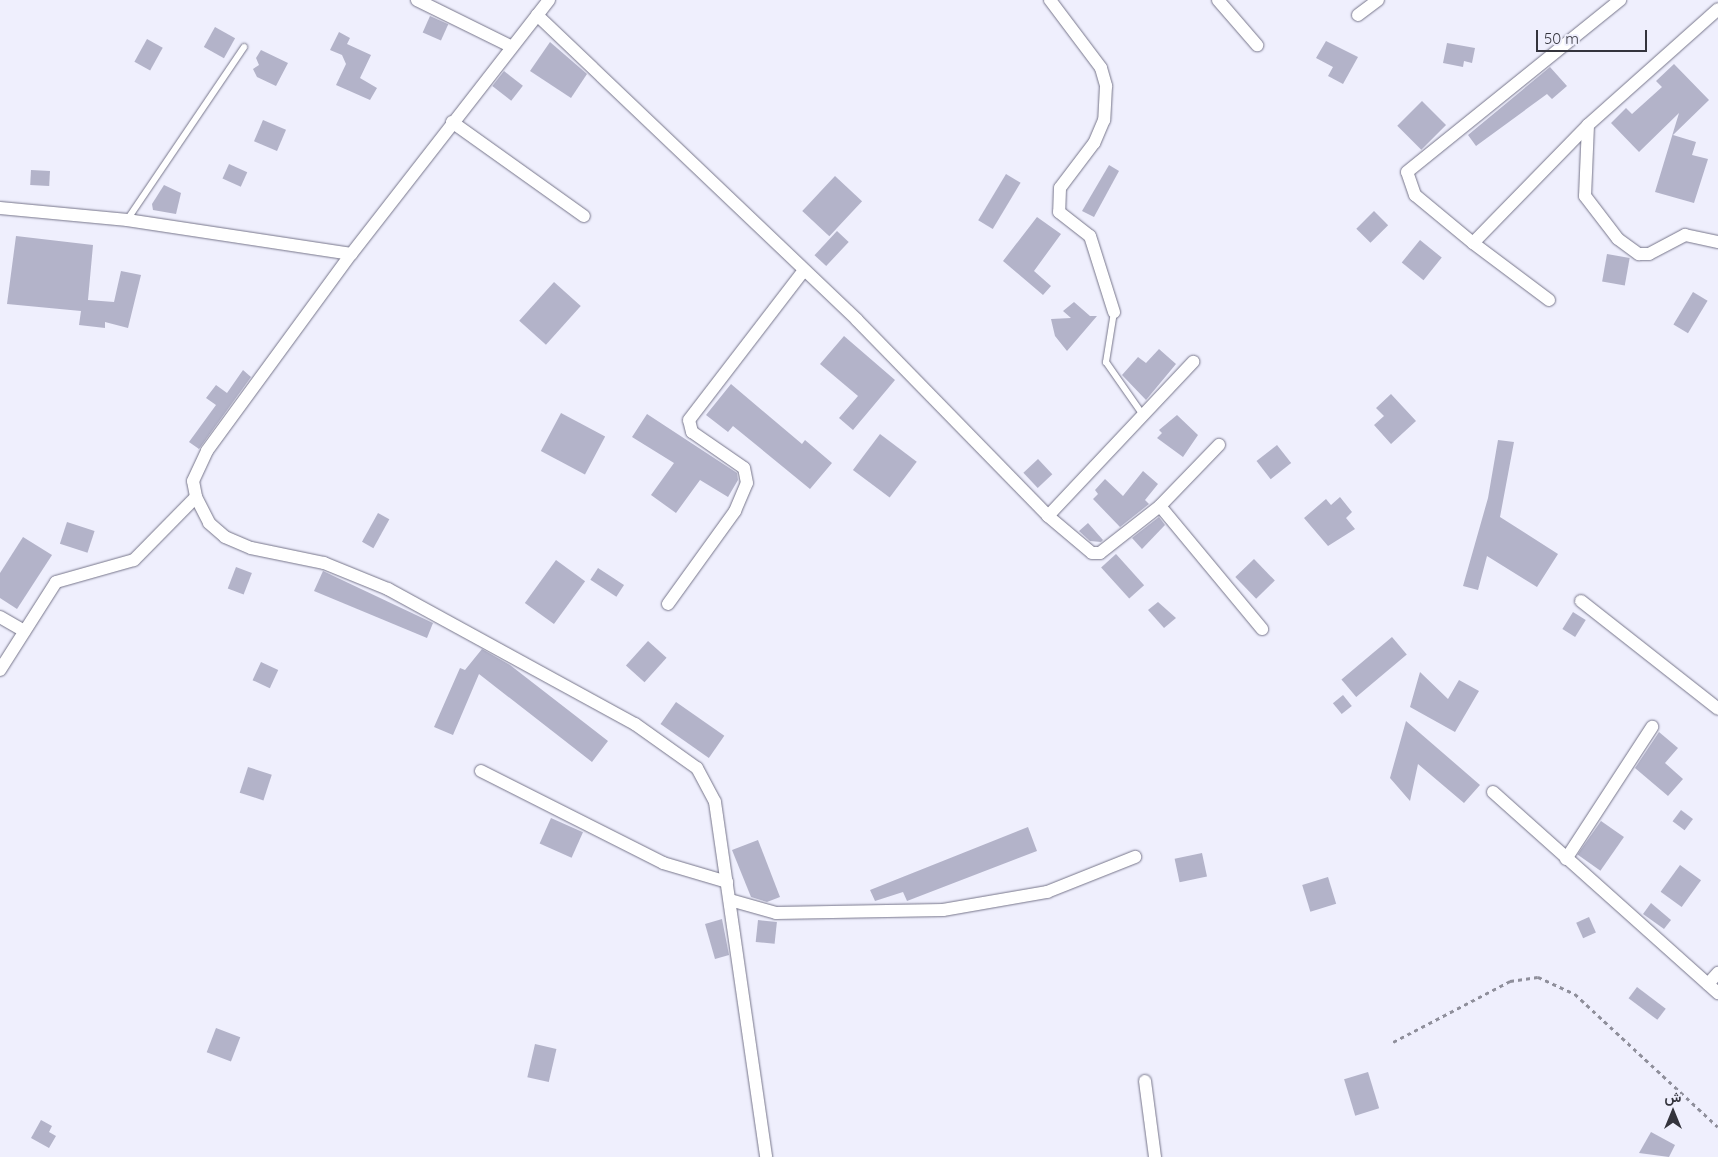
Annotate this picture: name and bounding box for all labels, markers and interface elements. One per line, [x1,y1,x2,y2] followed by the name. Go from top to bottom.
[1538,20,1649,52] scale bar
[1544,29,1579,48] text: 50 m
[1648,1087,1698,1137] north arrow
[1665,1088,1681,1106] text: ش

